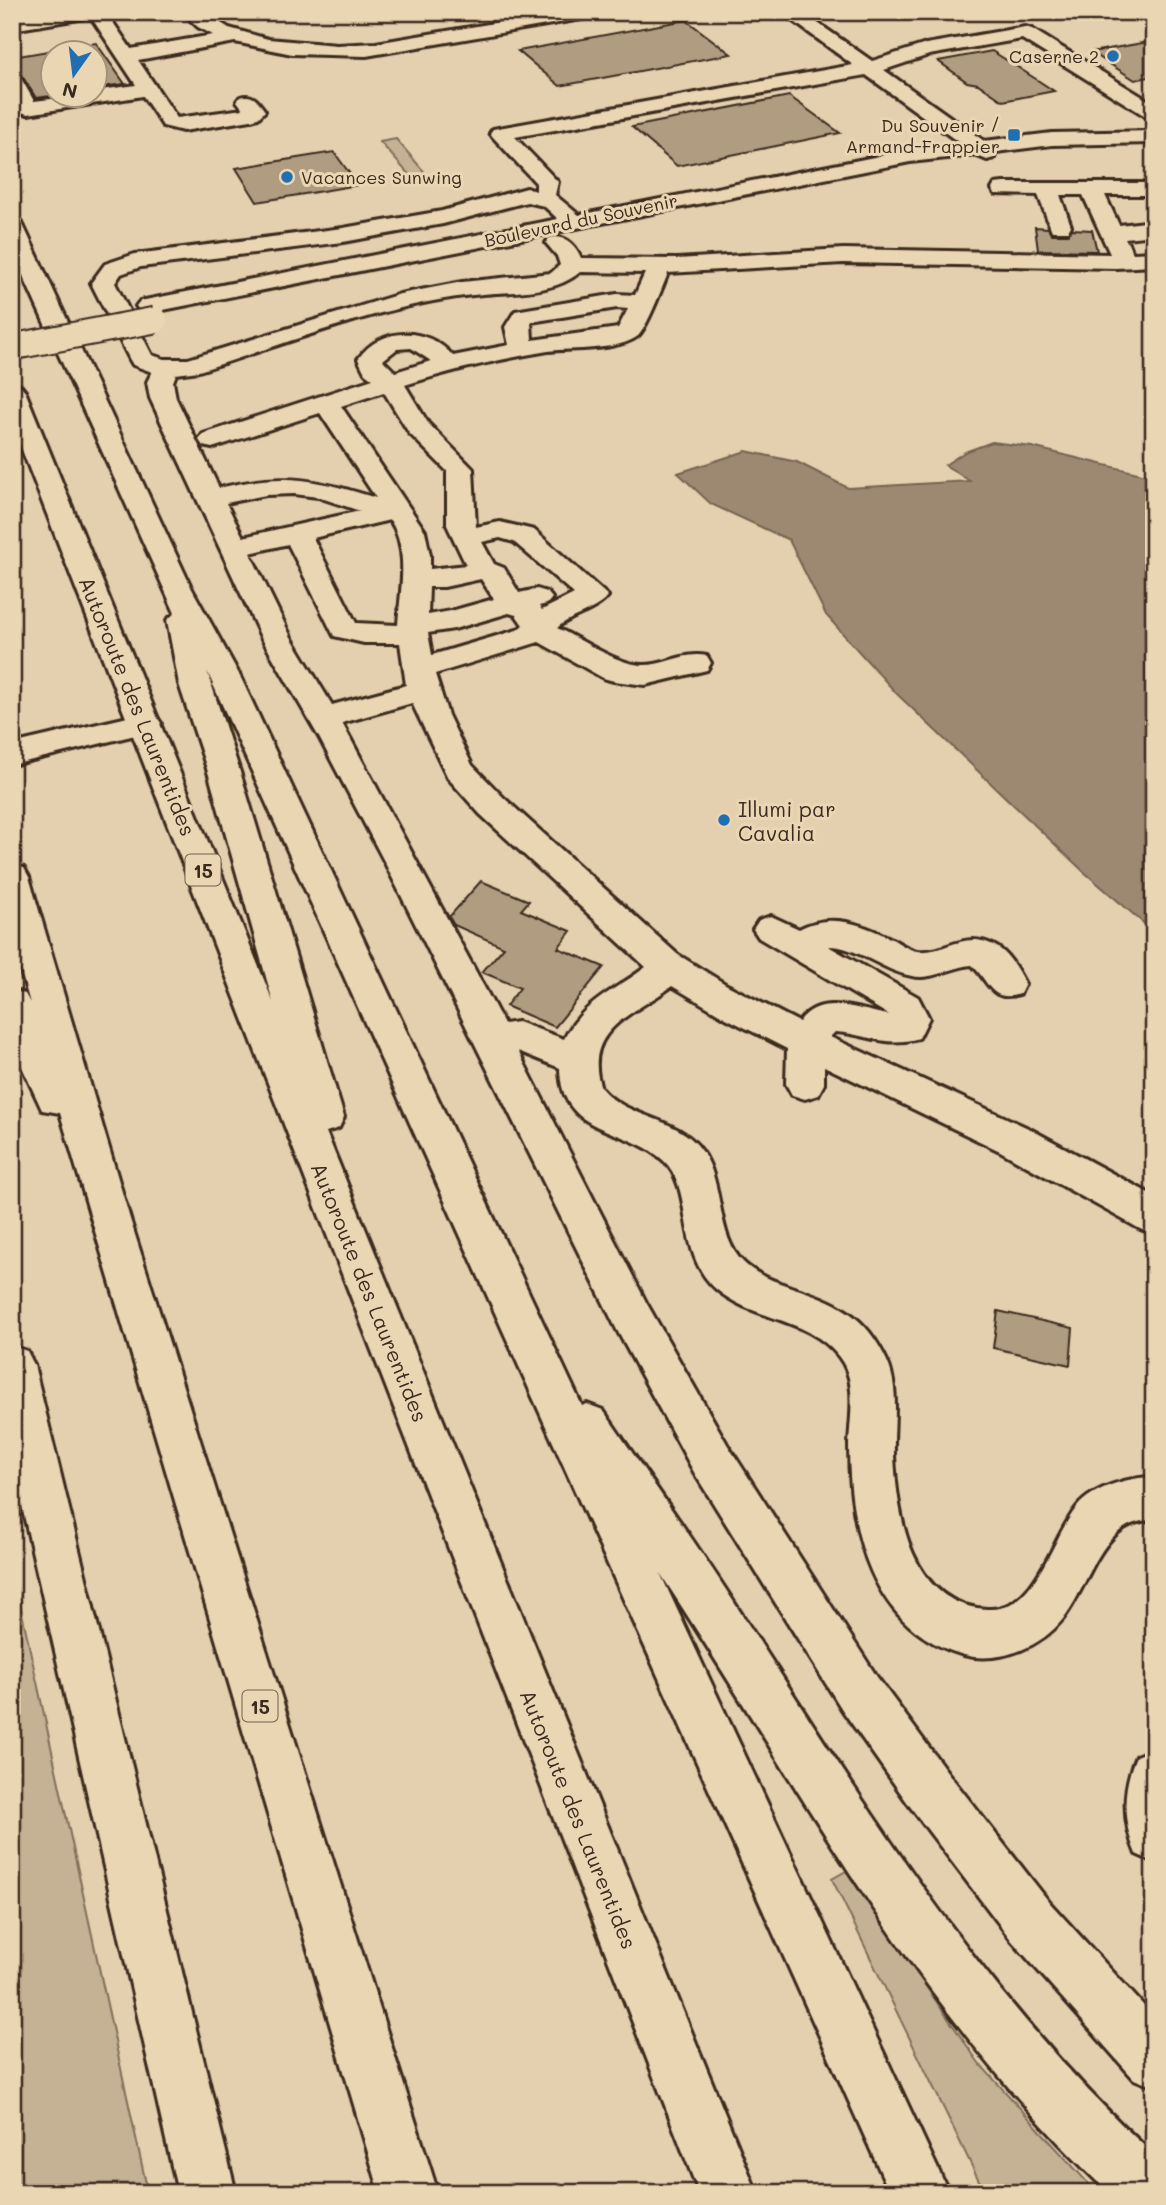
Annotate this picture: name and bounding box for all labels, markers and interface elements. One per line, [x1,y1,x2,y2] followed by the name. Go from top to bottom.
[38,38,108,108] north arrow
[1009,44,1099,68] place label: Caserne 2
[1105,48,1121,64] marker: Caserne 2
[60,77,80,105] text: N
[846,113,1000,158] place label: Du Souvenir / Armand-Frappier
[1006,127,1022,143] marker: Du Souvenir / Armand-Frappier
[301,165,462,189] place label: Vacances Sunwing
[279,169,295,185] marker: Vacances Sunwing
[482,188,680,252] street label: Boulevard du Souvenir
[74,572,202,840] street label: Autoroute des Laurentides
[738,795,836,846] place label: Illumi par Cavalia
[716,812,732,828] marker: Illumi par Cavalia
[186,855,220,886] road number: 15
[306,1158,434,1426] street label: Autoroute des Laurentides
[515,1685,643,1953] street label: Autoroute des Laurentides
[243,1690,278,1722] road number: 15

